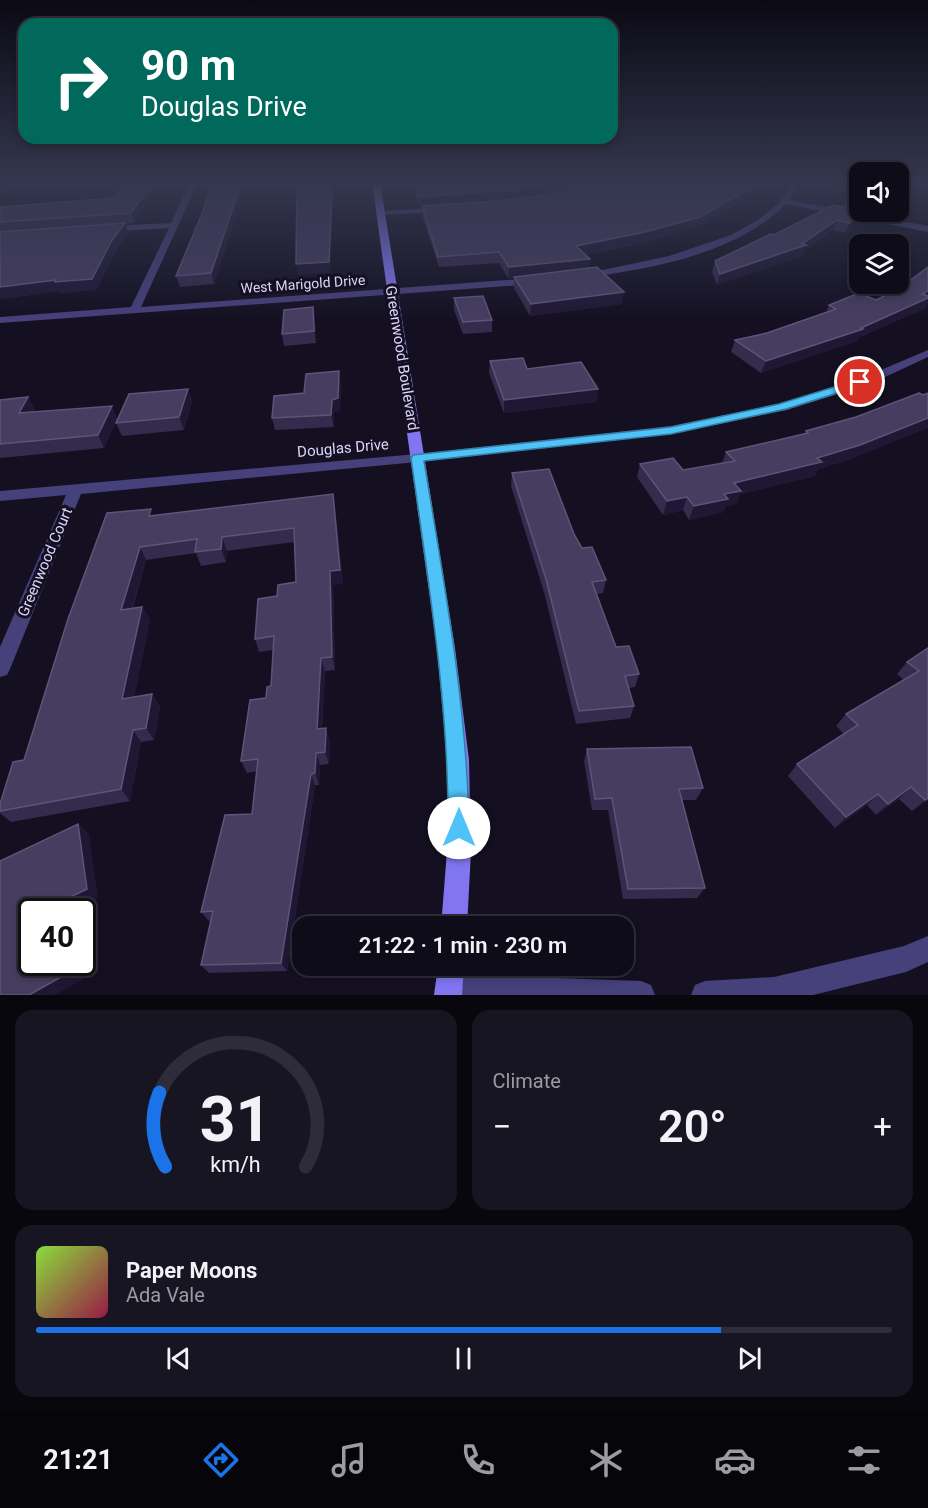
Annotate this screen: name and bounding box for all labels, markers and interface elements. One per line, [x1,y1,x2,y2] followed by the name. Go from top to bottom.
[141,41,236,90] text: 90 m
[42,42,120,120] icon: right
[141,91,307,123] text: Douglas Drive
[849,162,909,294] map controls
[849,162,909,222] button: sound
[849,234,909,294] button: layers
[240,272,366,296] street label: West Marigold Drive
[382,284,422,432] street label: Greenwood Boulevard
[834,356,885,407] pin
[843,365,876,398] icon: arrive
[296,435,390,461] street label: Douglas Drive
[14,505,76,619] street label: Greenwood Court
[427,796,491,860] position arrow
[18,898,96,976] speed limit sign: 40
[359,933,567,958] text: 21:22 · 1 min · 230 m
[493,1069,561,1093] text: Climate
[200,1083,272,1156] text: 31
[658,1100,727,1153] text: 20°
[493,1107,511,1146] text: −
[873,1107,892,1146] text: +
[211,1152,261,1177] text: km/h
[126,1258,257,1283] text: Paper Moons
[126,1283,205,1307] text: Ada Vale
[162,1342,195,1375] icon: previous
[447,1342,480,1375] icon: pause
[733,1342,766,1375] icon: next
[200,1439,242,1481] icon: directions
[328,1439,370,1481] icon: music
[457,1439,499,1481] icon: phone
[585,1439,627,1481] icon: climate
[714,1439,756,1481] icon: car
[843,1439,885,1481] icon: filters
[43,1444,113,1476] text: 21:21

